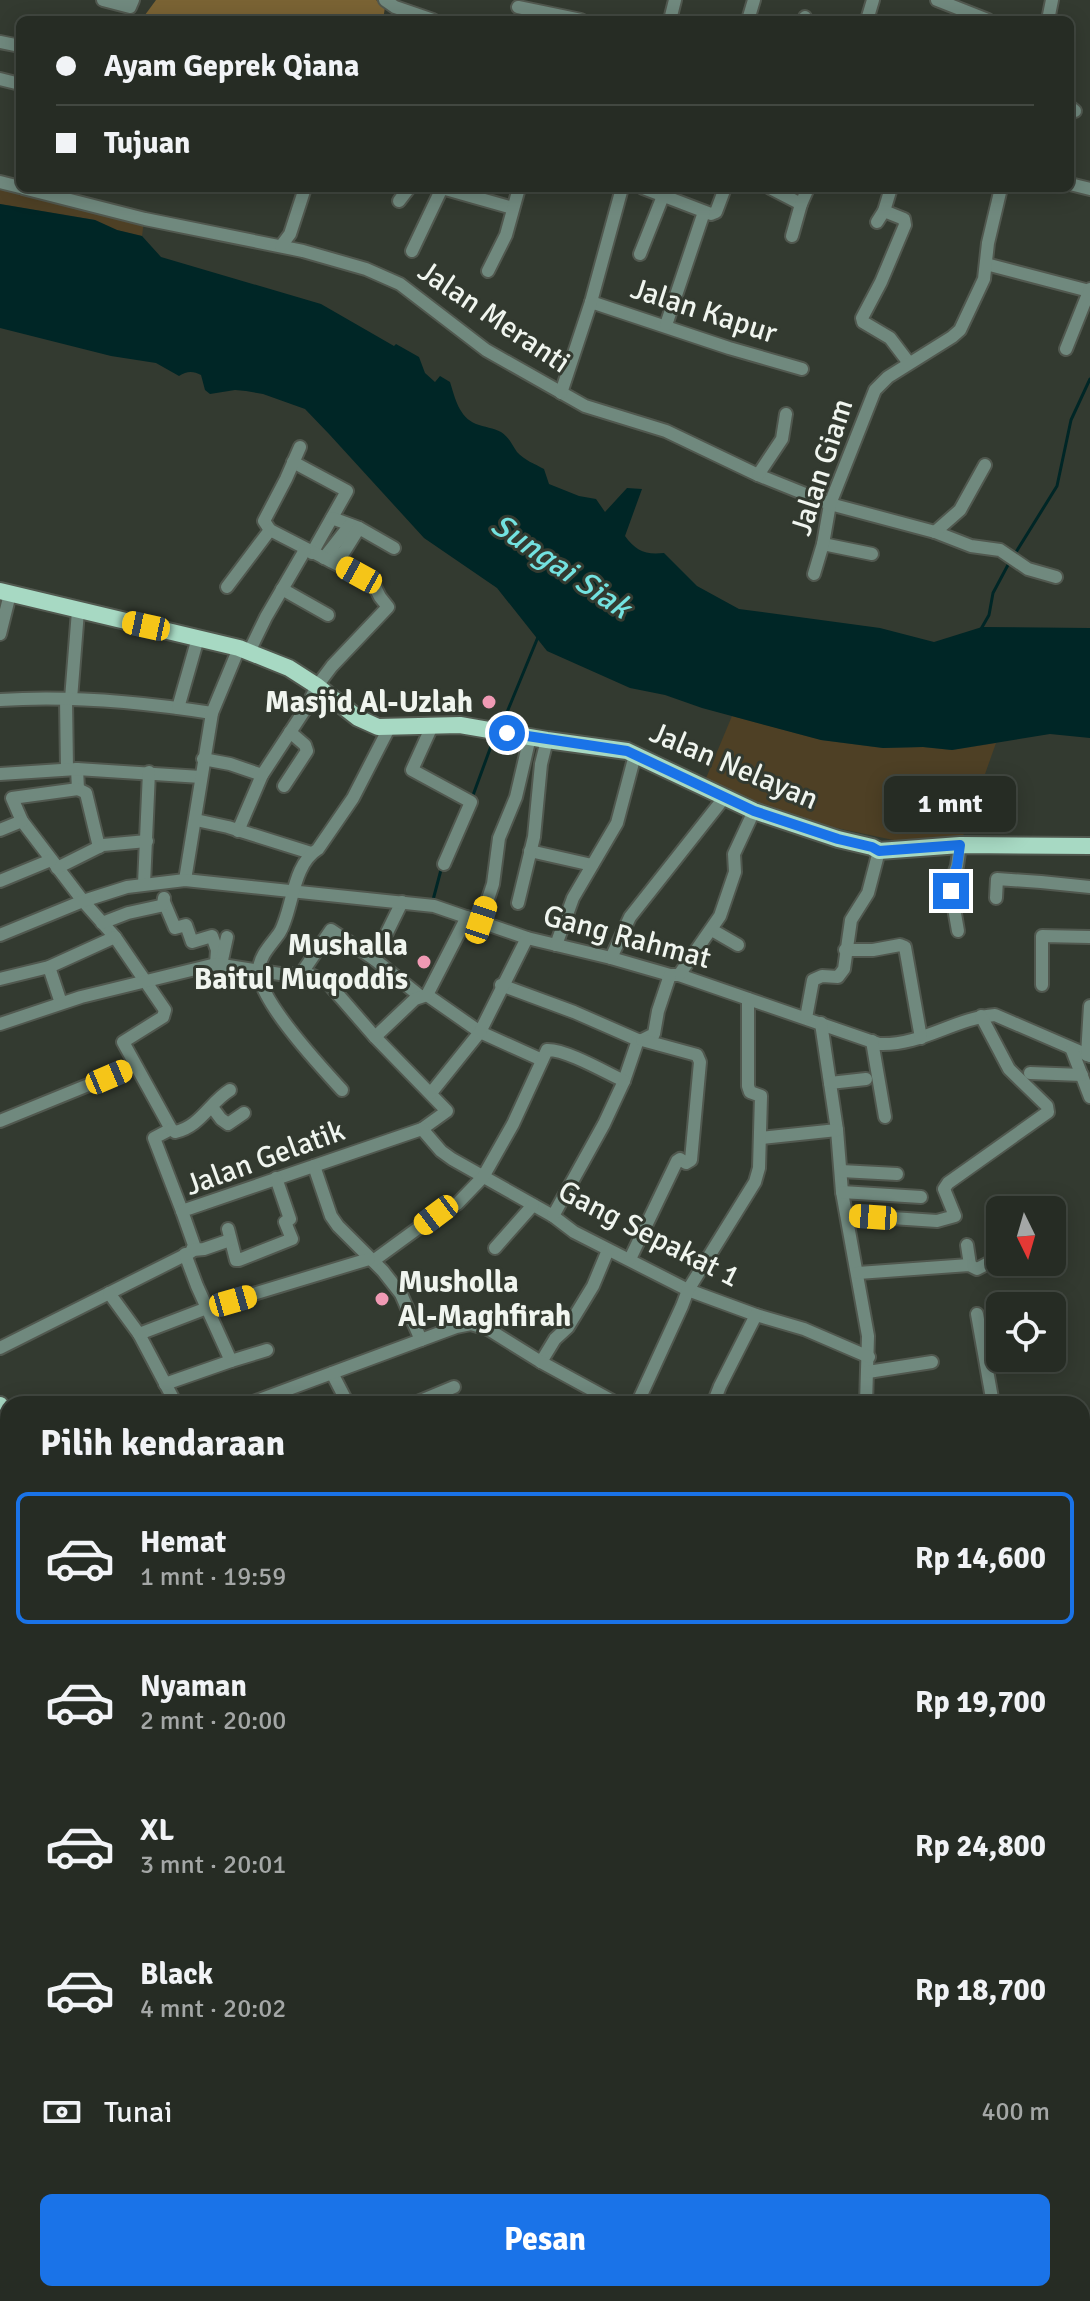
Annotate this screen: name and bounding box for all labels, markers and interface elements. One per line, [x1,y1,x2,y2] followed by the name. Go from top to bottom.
[104,48,359,85] text: Ayam Geprek Qiana
[104,125,191,162] text: Tujuan
[411,253,577,381] street label: Jalan Meranti
[626,270,782,352] street label: Jalan Kapur
[783,394,861,540] street label: Jalan Giam
[484,505,641,629] water label: Sungai Siak
[332,553,386,597] car
[120,609,172,643] car
[265,684,473,721] place label: Masjid Al-Uzlah
[480,693,498,711] marker: Masjid Al-Uzlah
[644,714,824,818] street label: Jalan Nelayan
[489,715,525,751] route start
[885,775,1017,831] callout: 1 mnt
[918,788,982,820] text: 1 mnt
[933,873,969,909] route end
[462,893,500,947] car
[539,897,715,977] street label: Gang Rahmat
[194,927,408,998] place label: Mushalla Baitul Muqoddis
[415,953,433,971] marker: Mushalla Baitul Muqoddis
[82,1057,136,1097] car
[180,1112,350,1204] street label: Jalan Gelatik
[552,1172,746,1296] street label: Gang Sepakat 1
[410,1191,462,1239] car
[986,1196,1066,1276] north arrow
[986,1196,1066,1372] map controls
[848,1203,898,1231] car
[398,1264,571,1335] place label: Musholla Al-Maghfirah
[207,1283,259,1319] car
[373,1290,391,1308] marker: Musholla Al-Maghfirah
[986,1292,1066,1372] button: locate
[40,1421,285,1466] text: Pilih kendaraan
[44,1522,116,1594] icon: car
[140,1524,226,1561] text: Hemat
[915,1540,1046,1577] text: Rp 14,600
[140,1561,286,1593] text: 1 mnt · 19:59
[44,1666,116,1738] icon: car
[140,1668,247,1705] text: Nyaman
[915,1684,1046,1721] text: Rp 19,700
[140,1705,286,1737] text: 2 mnt · 20:00
[44,1810,116,1882] icon: car
[140,1812,174,1849] text: XL
[915,1828,1046,1865] text: Rp 24,800
[140,1849,286,1881] text: 3 mnt · 20:01
[44,1954,116,2026] icon: car
[140,1956,213,1993] text: Black
[915,1972,1046,2009] text: Rp 18,700
[140,1993,286,2025] text: 4 mnt · 20:02
[40,2090,84,2134] icon: cash
[104,2094,172,2131] text: Tunai
[981,2096,1050,2128] text: 400 m
[40,2194,1050,2286] button: Pesan

